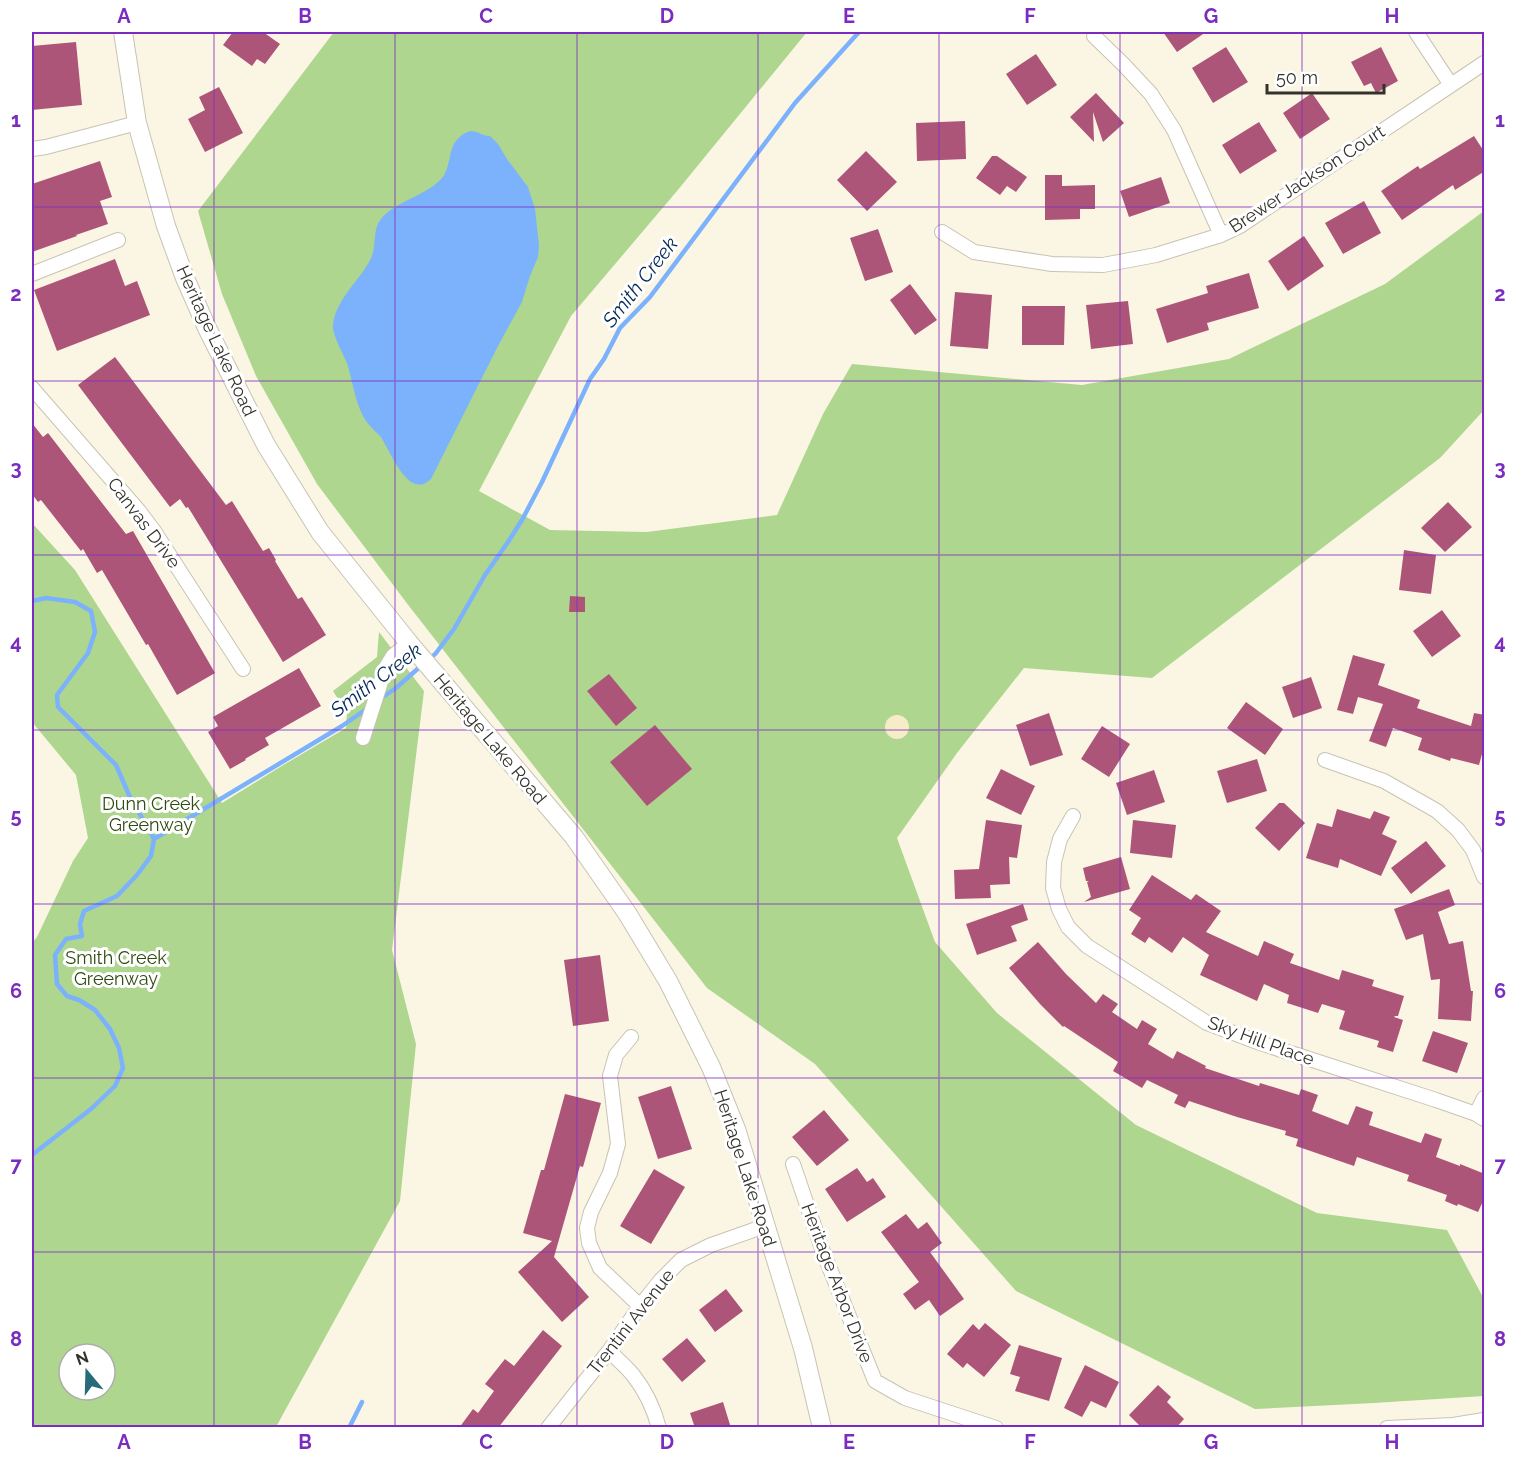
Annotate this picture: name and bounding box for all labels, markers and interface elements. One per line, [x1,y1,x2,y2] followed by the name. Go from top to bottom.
[117,4,131,28] text: A
[298,4,312,28] text: B
[479,4,493,28] text: C
[660,4,674,28] text: D
[843,4,855,28] text: E
[1024,4,1036,28] text: F
[1204,4,1218,28] text: G
[1385,4,1399,28] text: H
[1267,57,1384,95] scale bar
[1276,67,1318,88] text: 50 m
[11,108,21,132] text: 1
[1495,108,1505,132] text: 1
[1225,120,1389,237] street label: Brewer Jackson Court
[597,232,683,333] water label: Smith Creek
[172,262,261,419] street label: Heritage Lake Road
[10,282,22,306] text: 2
[1494,282,1506,306] text: 2
[10,456,22,480] text: 3
[1494,456,1506,480] text: 3
[104,473,185,572] street label: Canvas Drive
[10,630,22,654] text: 4
[1494,630,1506,654] text: 4
[325,638,427,723] water label: Smith Creek
[430,669,551,808] street label: Heritage Lake Road
[102,793,201,835] park label: Dunn Creek Greenway
[10,804,22,828] text: 5
[1494,804,1506,828] text: 5
[65,947,167,989] park label: Smith Creek Greenway
[10,979,22,1003] text: 6
[1494,979,1506,1003] text: 6
[1205,1012,1318,1070] street label: Sky Hill Place
[710,1087,781,1249] street label: Heritage Lake Road
[10,1153,22,1177] text: 7
[1494,1153,1506,1177] text: 7
[797,1200,878,1366] street label: Heritage Arbor Drive
[583,1264,679,1379] street label: Trentini Avenue
[10,1327,22,1351] text: 8
[1494,1327,1506,1351] text: 8
[57,1342,117,1402] north arrow
[73,1347,91,1369] text: N
[117,1430,131,1454] text: A
[298,1430,312,1454] text: B
[479,1430,493,1454] text: C
[660,1430,674,1454] text: D
[843,1430,855,1454] text: E
[1024,1430,1036,1454] text: F
[1204,1430,1218,1454] text: G
[1385,1430,1399,1454] text: H

